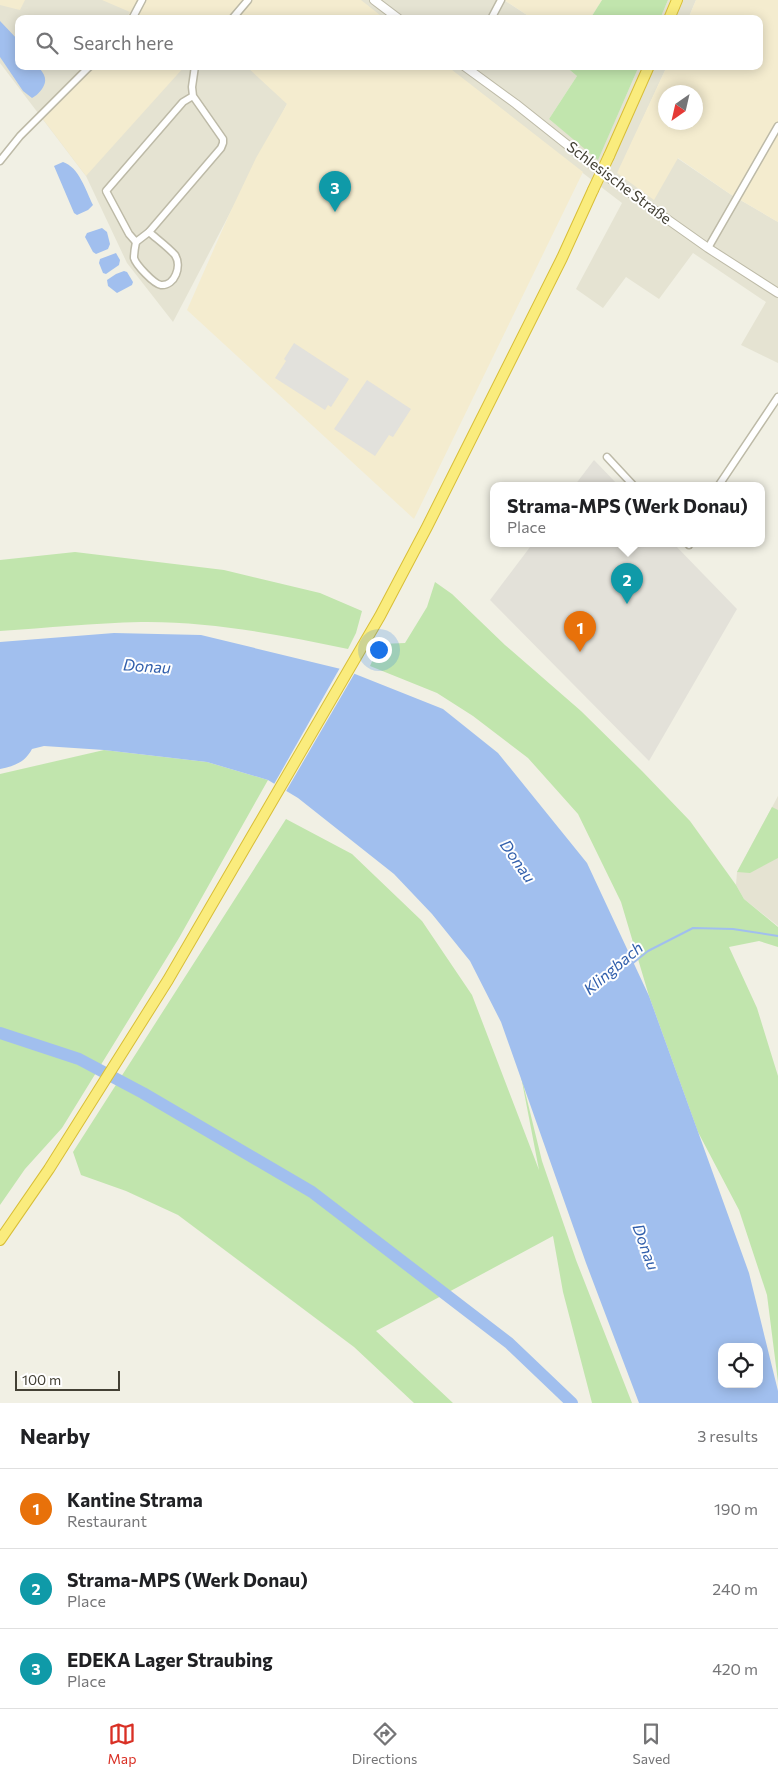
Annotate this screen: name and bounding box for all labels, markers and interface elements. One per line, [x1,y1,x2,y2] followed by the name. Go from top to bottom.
[15,15,763,70] search box
[33,29,61,57] icon: search
[73,31,173,54] text: Search here
[658,85,703,130] north arrow
[564,137,676,227] street label: Schlesische Straße
[319,171,351,212] pin: 3
[490,482,765,547] popup
[507,494,748,517] text: Strama-MPS (Werk Donau)
[507,517,546,536] text: Place
[611,563,643,604] pin: 2
[564,611,596,652] pin: 1
[366,637,392,663] your location
[123,654,172,677] water label: Donau
[497,836,540,886] water label: Donau
[579,937,646,998] water label: Klingbach
[629,1221,664,1273] water label: Donau
[718,1343,763,1388] map controls
[718,1343,763,1388] button: locate
[15,1368,120,1391] scale bar
[22,1371,61,1388] text: 100 m
[20,1423,90,1448] text: Nearby
[697,1426,758,1445] text: 3 results
[67,1488,203,1511] text: Kantine Strama
[32,1499,40,1518] text: 1
[714,1499,758,1518] text: 190 m
[67,1511,147,1530] text: Restaurant
[67,1568,308,1591] text: Strama-MPS (Werk Donau)
[31,1579,41,1598] text: 2
[712,1579,758,1598] text: 240 m
[67,1591,106,1610] text: Place
[67,1648,273,1671] text: EDEKA Lager Straubing
[31,1659,41,1678] text: 3
[712,1659,758,1678] text: 420 m
[67,1671,106,1690] text: Place
[108,1720,136,1767] tab: Map
[352,1720,417,1767] tab: Directions
[633,1720,670,1767] tab: Saved

